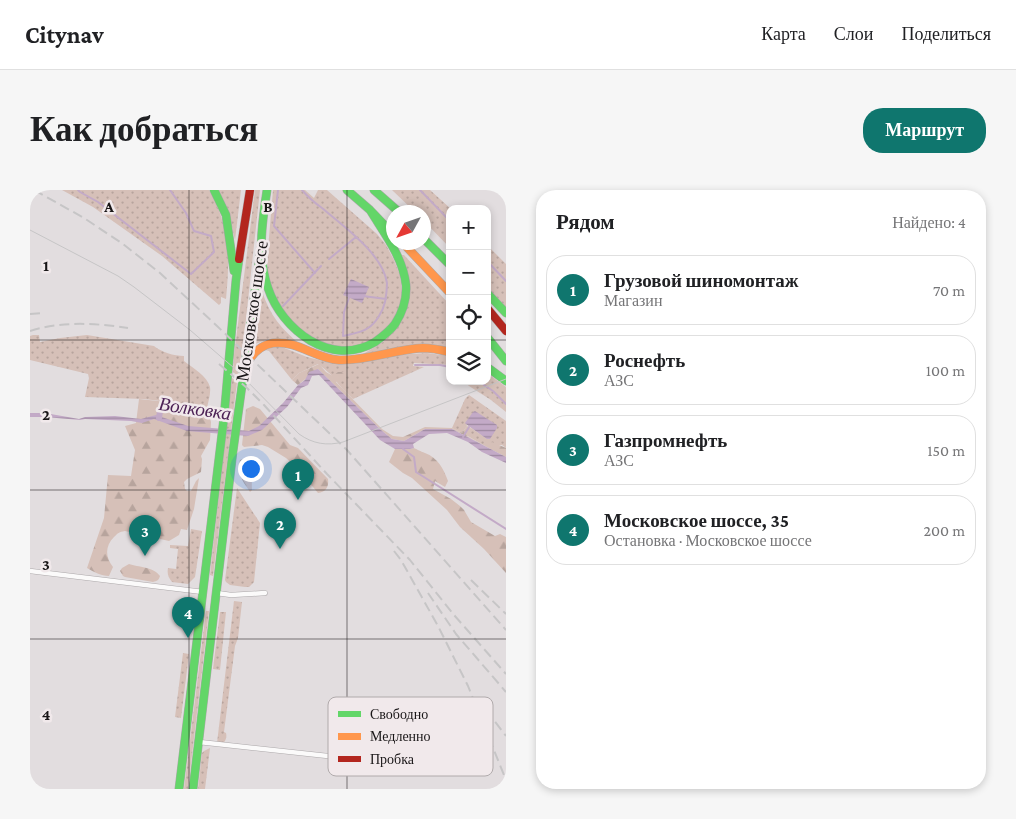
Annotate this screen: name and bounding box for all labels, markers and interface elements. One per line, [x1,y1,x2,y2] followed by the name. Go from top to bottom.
[25,21,104,48] text: Citynav
[761,24,806,44] text: Карта
[834,24,873,44] text: Слои
[901,24,991,44] text: Поделиться
[863,108,986,153] button: Маршрут
[30,110,258,149] text: Как добраться
[103,198,114,215] text: A
[263,198,273,215] text: B
[386,205,431,250] north arrow
[446,205,491,385] map controls
[446,205,491,250] button: +
[556,210,615,234] text: Рядом
[892,214,966,231] text: Найдено: 4
[232,239,272,383] street label: Московское шоссе
[446,250,491,295] button: −
[43,257,49,274] text: 1
[604,270,799,291] text: Грузовой шиномонтаж
[570,282,576,299] text: 1
[933,282,965,299] text: 70 m
[604,292,662,309] text: Магазин
[446,295,491,340] button: locate
[446,340,491,385] button: layers
[604,350,685,371] text: Роснефть
[569,362,577,379] text: 2
[926,362,965,379] text: 100 m
[604,372,634,389] text: АЗС
[157,393,232,424] water label: Волковка
[42,406,50,423] text: 2
[604,430,727,451] text: Газпромнефть
[569,442,577,459] text: 3
[927,442,965,459] text: 150 m
[604,452,634,469] text: АЗС
[238,456,264,482] your location
[282,459,314,500] pin: 1
[264,508,296,549] pin: 2
[604,510,789,531] text: Московское шоссе, 35
[129,515,161,556] pin: 3
[569,522,577,539] text: 4
[923,522,965,539] text: 200 m
[604,532,812,549] text: Остановка · Московское шоссе
[42,556,50,573] text: 3
[172,597,204,638] pin: 4
[328,697,493,776] legend
[42,706,51,723] text: 4
[370,706,428,722] text: Свободно
[370,728,431,744] text: Медленно
[370,751,415,767] text: Пробка

